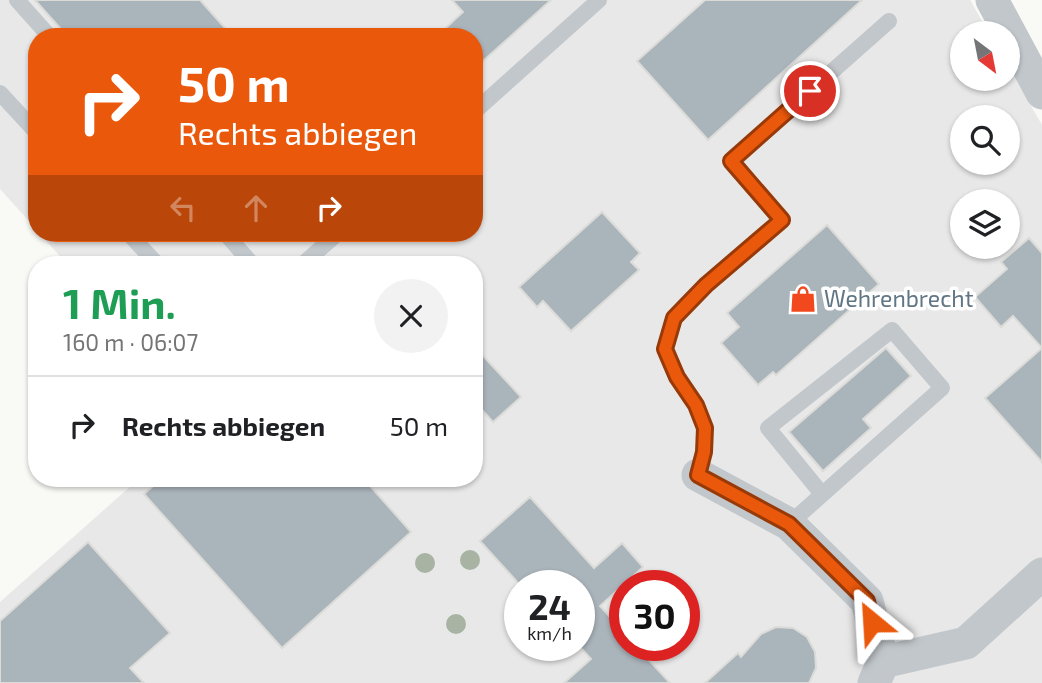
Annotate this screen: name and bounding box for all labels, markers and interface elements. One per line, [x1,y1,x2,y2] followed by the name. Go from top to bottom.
[950,21,1020,91] north arrow
[950,21,1020,259] map controls
[178,53,290,112] text: 50 m
[63,56,154,147] icon: right
[780,61,840,121] pin
[791,72,829,110] icon: arrive
[950,105,1020,175] button: search
[178,113,417,151] text: Rechts abbiegen
[164,189,202,227] icon: left
[237,189,275,227] icon: ahead
[310,189,348,227] icon: right
[950,189,1020,259] button: layers
[63,277,176,327] text: 1 Min.
[374,279,448,353] button: close
[788,284,818,314] shop icon: Wehrenbrecht
[824,284,974,312] place label: Wehrenbrecht
[63,328,198,356] text: 160 m · 06:07
[63,406,101,444] icon: right
[122,410,325,441] text: Rechts abbiegen
[390,410,448,441] text: 50 m
[609,570,700,661] speed limit sign: 30
[528,585,571,627] text: 24
[835,585,909,659] position arrow
[527,622,572,644] text: km/h

